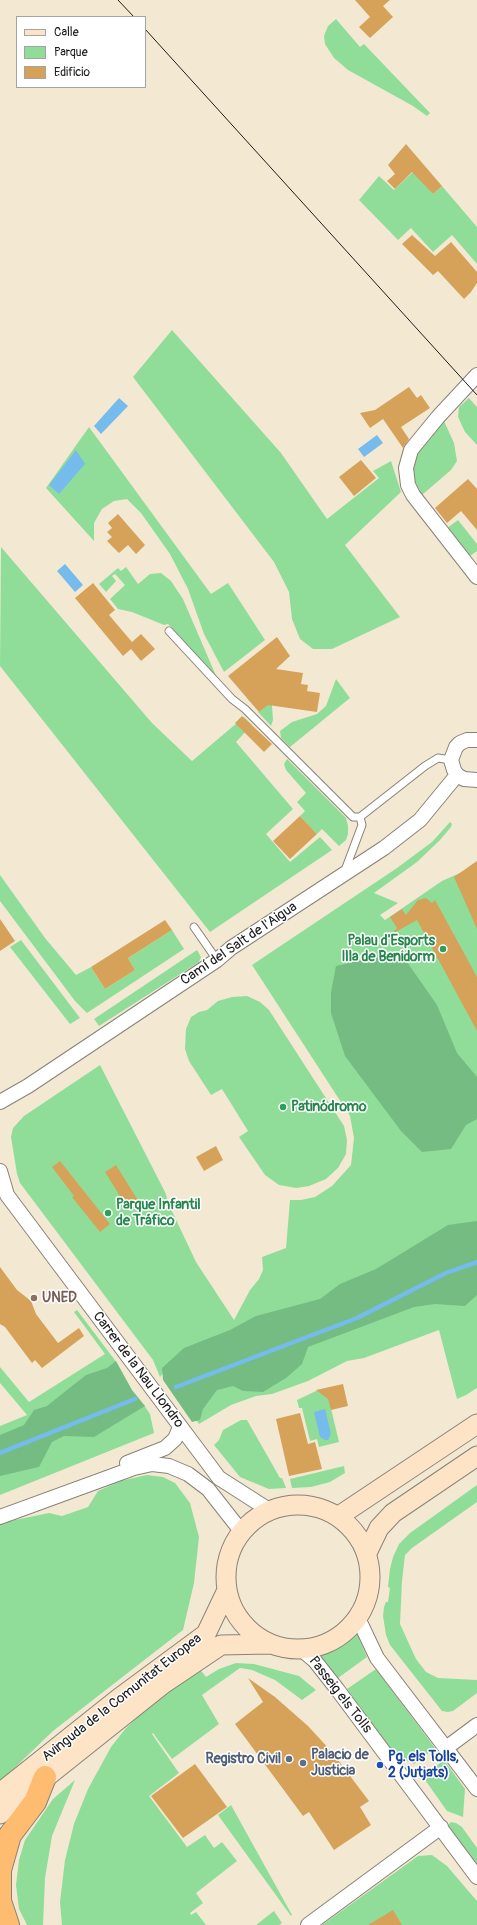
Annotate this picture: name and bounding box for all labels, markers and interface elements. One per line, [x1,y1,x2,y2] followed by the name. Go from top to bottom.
[16,16,146,88] legend
[54,25,79,40] text: Calle
[54,45,88,60] text: Parque
[54,65,90,80] text: Edificio
[178,899,300,989] street label: Camí del Salt de l'Aigua
[341,933,435,966] place label: Palau d'Esports Illa de Benidorm
[438,944,448,954] marker: Palau d'Esports Illa de Benidorm
[291,1099,366,1115] place label: Patinódromo
[278,1102,288,1112] marker: Patinódromo
[116,1197,201,1230] place label: Parque Infantil de Tráfico
[103,1208,113,1218] marker: Parque Infantil de Tráfico
[42,1290,77,1306] place label: UNED
[29,1293,39,1303] marker: UNED
[89,1309,187,1431] street label: Carrer de la Nau Llondro
[39,1630,205,1766] street label: Avinguda de la Comunitat Europea
[305,1653,375,1737] street label: Passeig els Tolls
[311,1747,369,1780] place label: Palacio de Justicia
[388,1749,459,1782] place label: Pg. els Tolls, 2 (Jutjats)
[206,1751,281,1767] place label: Registro Civil
[284,1754,294,1764] marker: Registro Civil
[298,1758,308,1768] marker: Palacio de Justicia
[375,1760,385,1770] marker: Pg. els Tolls, 2 (Jutjats)

